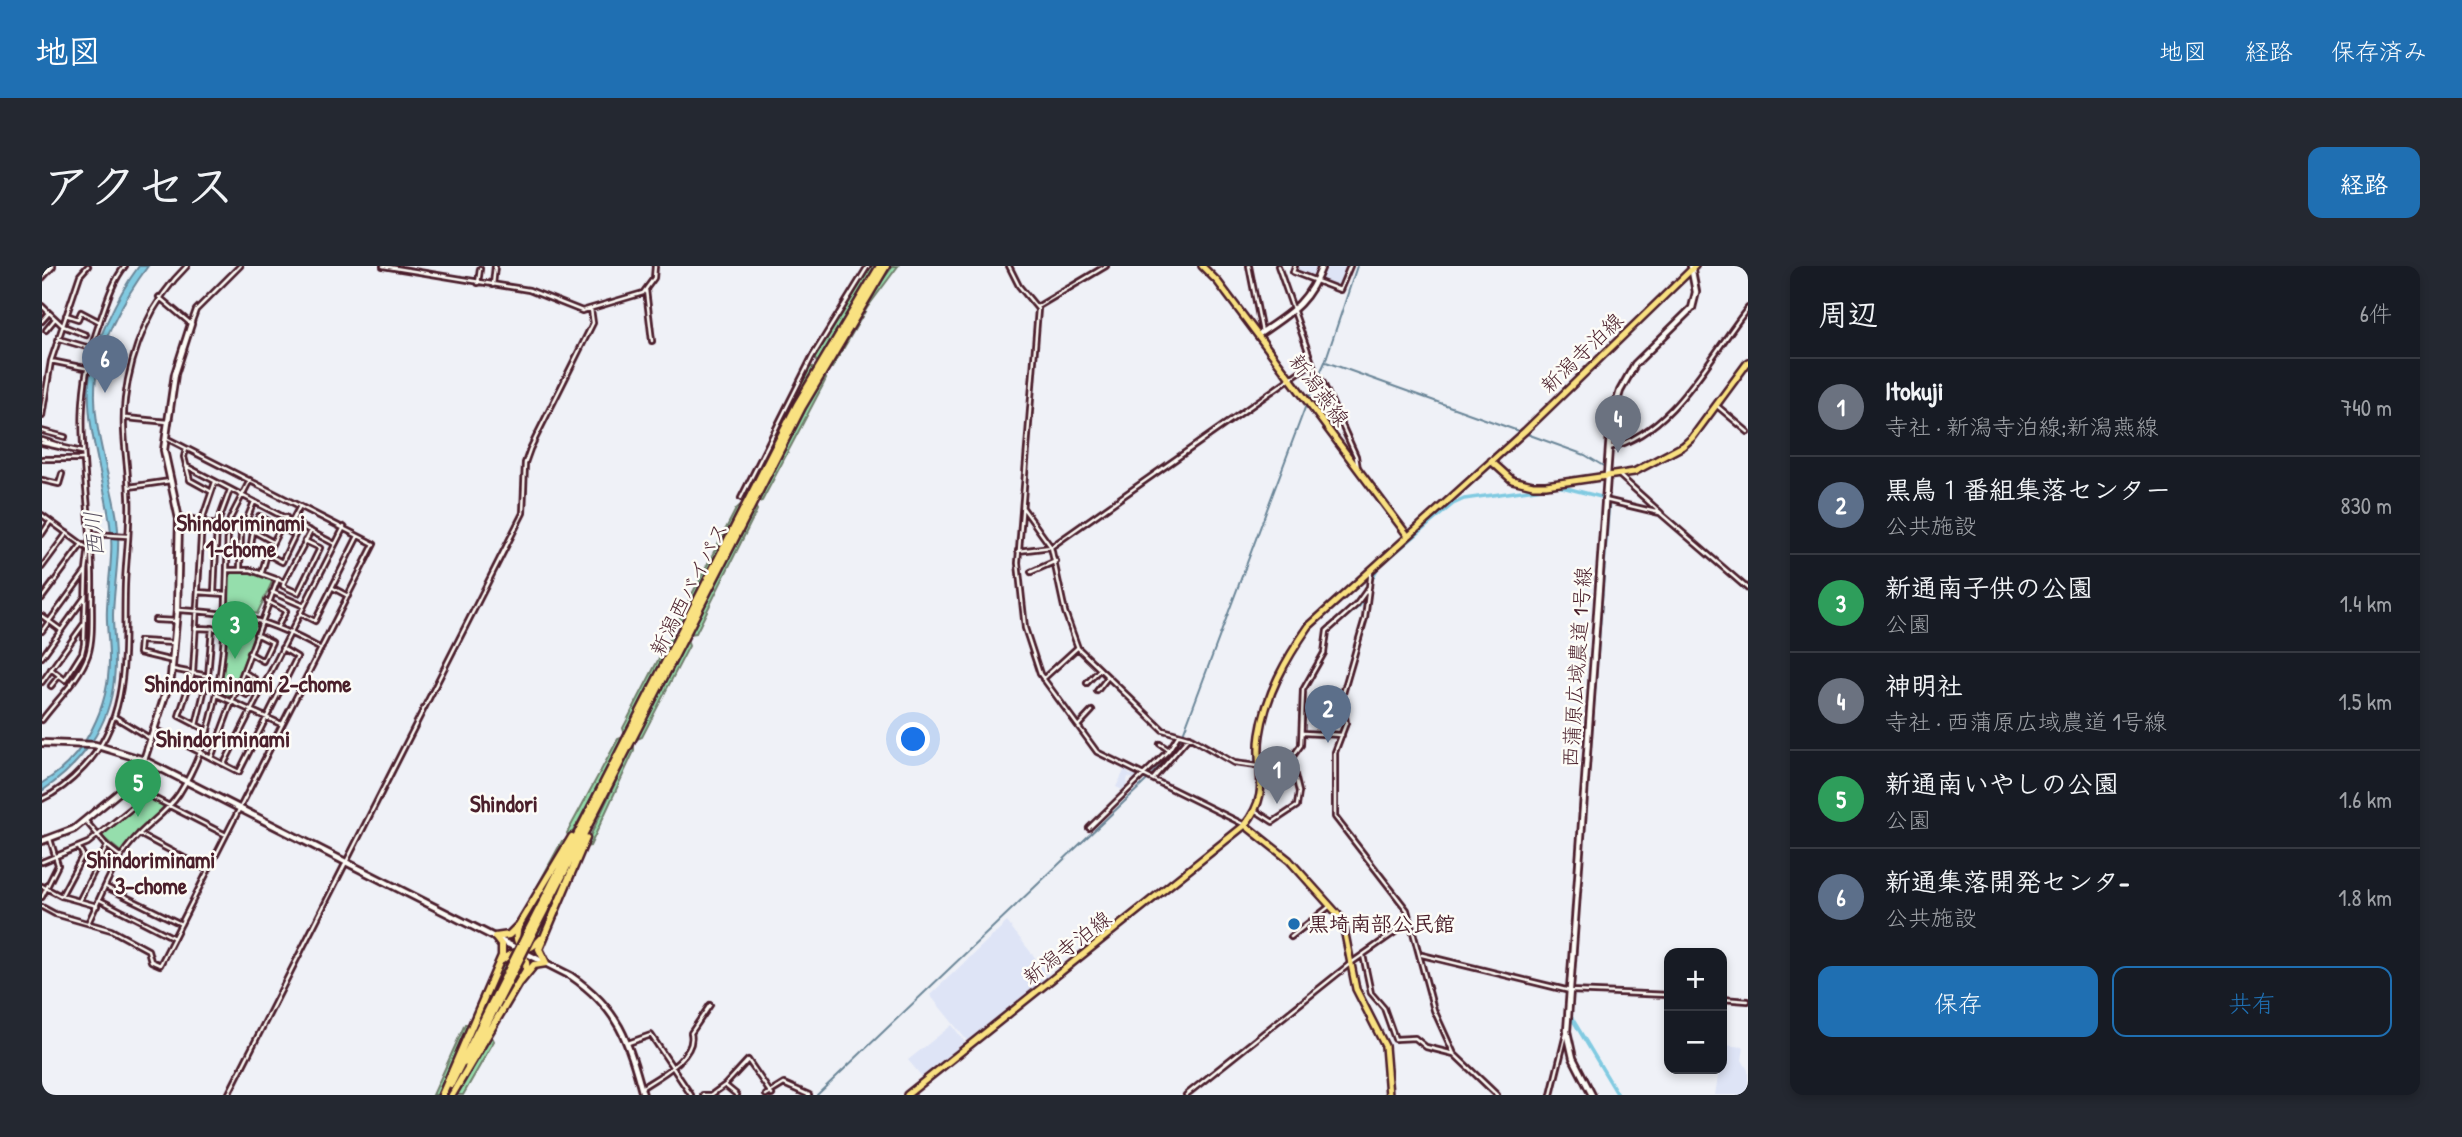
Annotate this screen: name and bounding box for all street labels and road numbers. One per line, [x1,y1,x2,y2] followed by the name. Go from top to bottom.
[1534,306,1629,400] street label: 新潟寺泊線
[1283,347,1356,432] street label: 新潟燕線
[642,517,735,661] street label: 新潟西バイパス
[1555,565,1598,768] street label: 西蒲原広域農道 1号線
[1016,904,1117,991] street label: 新潟寺泊線

